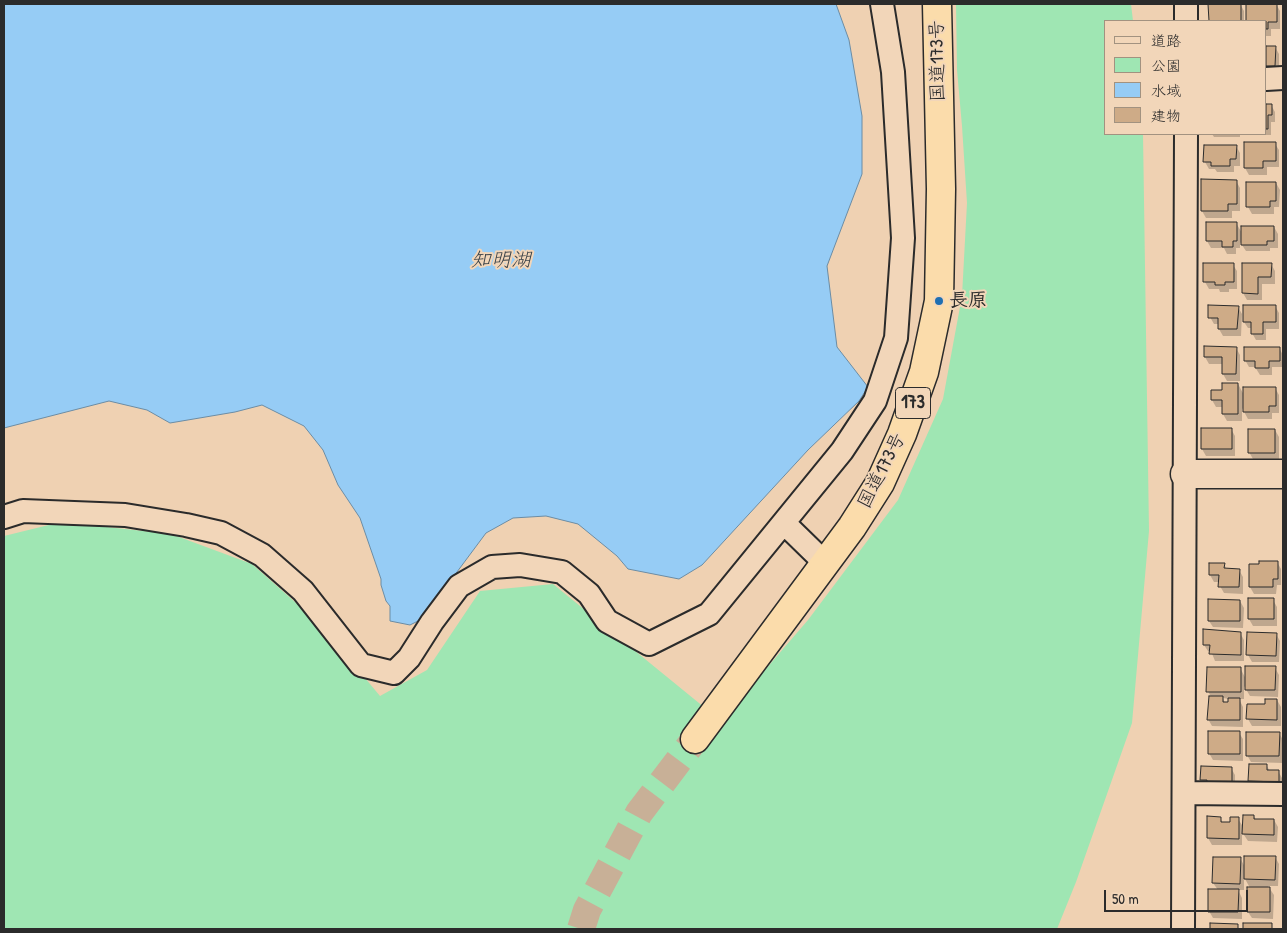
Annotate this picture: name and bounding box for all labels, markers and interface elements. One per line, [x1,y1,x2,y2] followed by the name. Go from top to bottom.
[926,20,950,102] street label: 国道173号
[1104,20,1267,135] legend
[1151,30,1181,51] text: 道路
[1151,55,1181,76] text: 公園
[1151,80,1181,101] text: 水域
[1151,105,1181,126] text: 建物
[471,249,531,273] water label: 知明湖
[949,290,987,312] place label: 長原
[933,295,945,307] marker: 長原
[896,388,930,418] road number: 173
[853,429,911,513] street label: 国道173号
[1107,880,1251,912] scale bar
[1112,888,1139,909] text: 50 m

